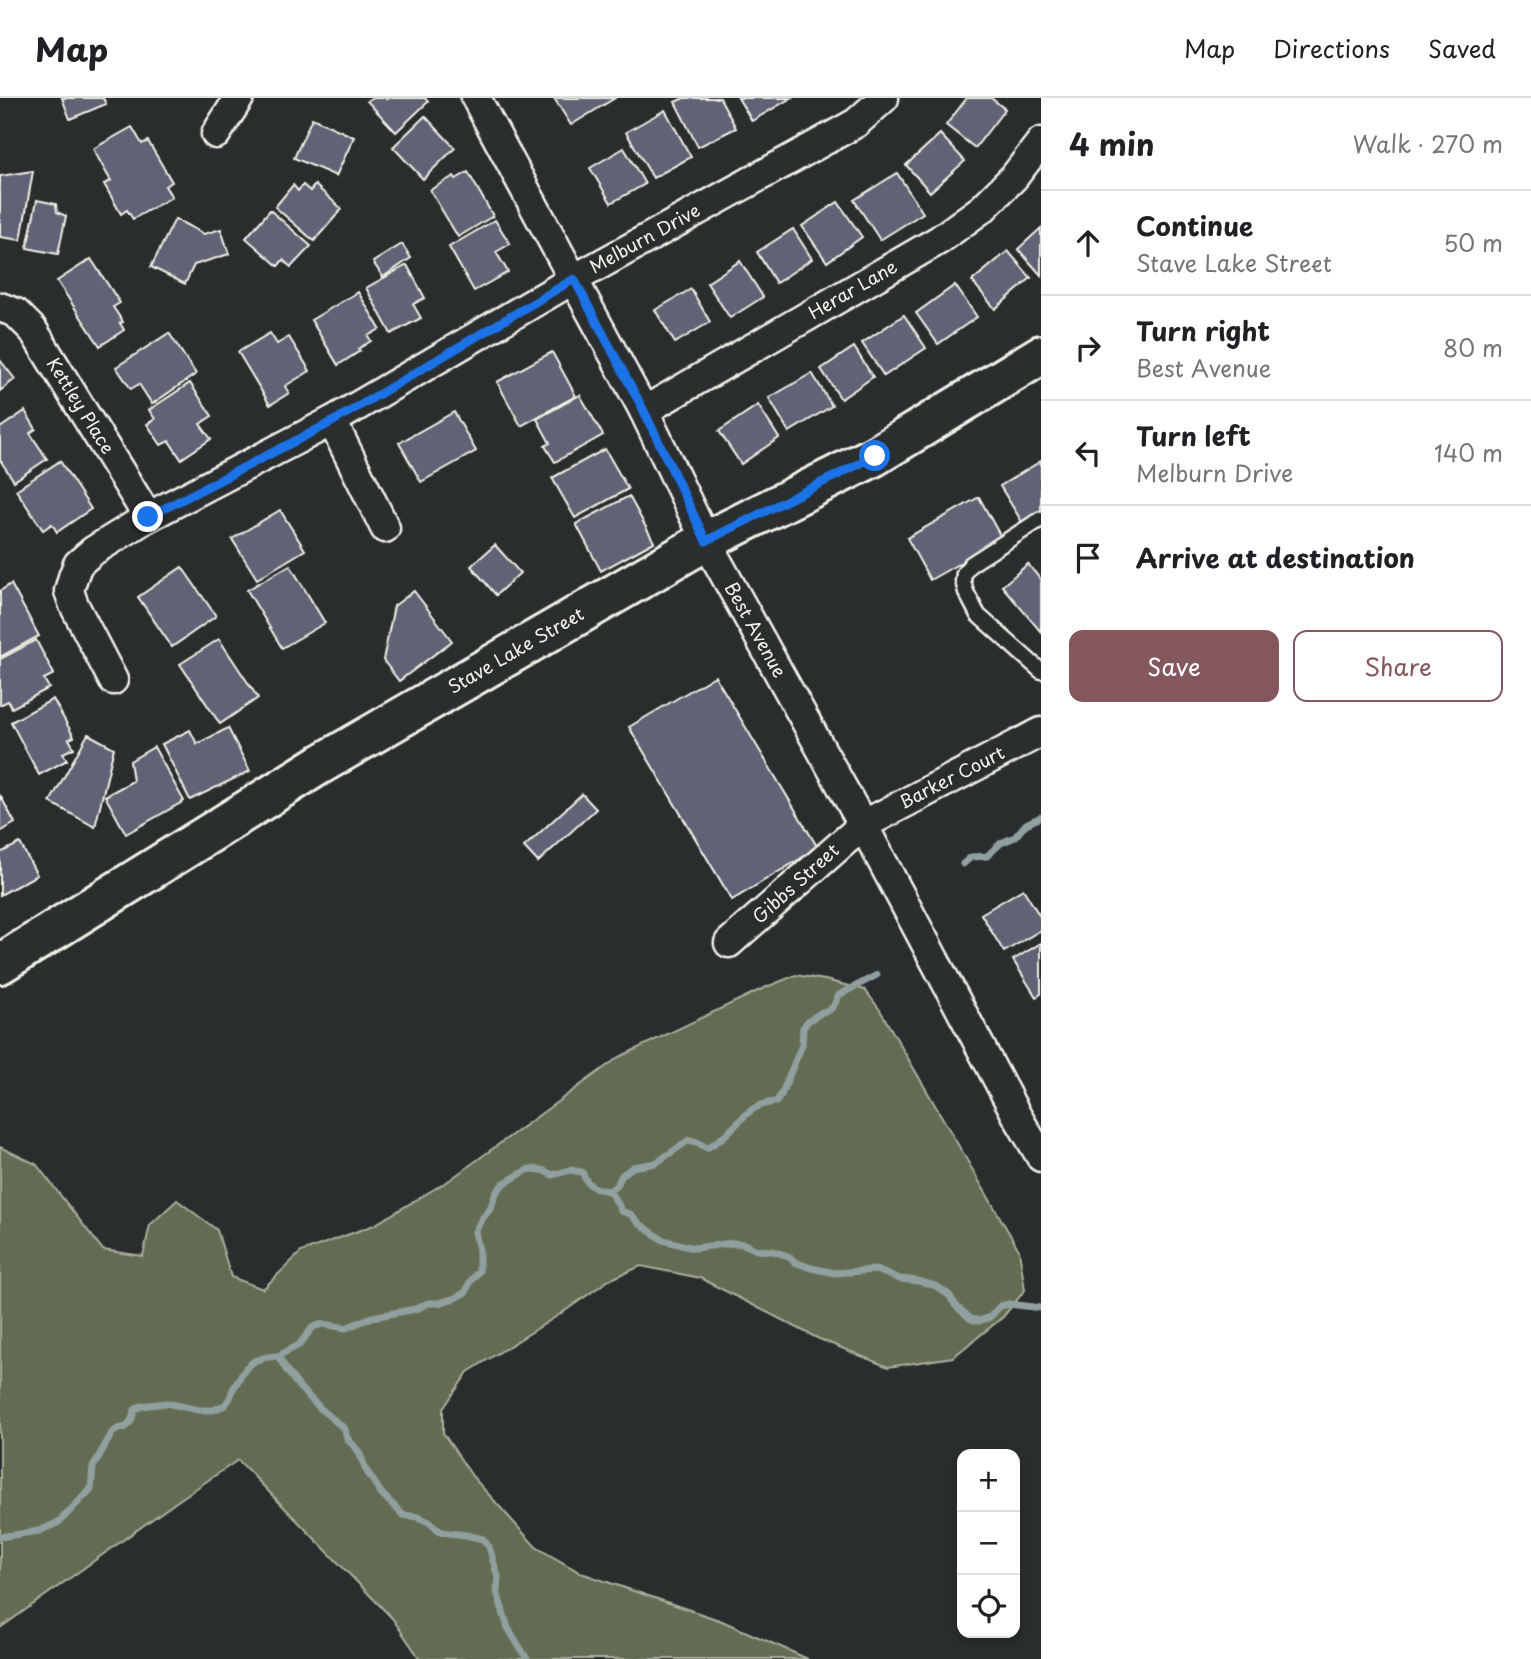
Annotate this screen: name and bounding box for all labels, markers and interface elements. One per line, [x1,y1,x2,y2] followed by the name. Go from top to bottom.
[35,23,108,73] text: Map
[1184,30,1235,66] text: Map
[1273,30,1390,66] text: Directions
[1428,30,1496,66] text: Saved
[1069,121,1155,166] text: 4 min
[1353,126,1503,161] text: Walk · 270 m
[584,196,705,279] street label: Melburn Drive
[1136,206,1253,245] text: Continue
[1069,224,1107,262] icon: ahead
[1443,225,1503,260] text: 50 m
[1136,245,1332,280] text: Stave Lake Street
[803,252,902,325] street label: Herar Lane
[1136,311,1270,350] text: Turn right
[1069,329,1107,367] icon: right
[1443,330,1503,365] text: 80 m
[1136,350,1271,385] text: Best Avenue
[41,352,122,459] street label: Kettley Place
[1136,416,1251,455] text: Turn left
[1069,434,1107,472] icon: left
[1434,435,1503,470] text: 140 m
[859,440,890,471] route start
[1136,455,1293,490] text: Melburn Drive
[132,501,163,532] route end
[1136,538,1415,577] text: Arrive at destination
[1069,539,1107,577] icon: arrive
[719,576,794,682] street label: Best Avenue
[442,600,588,700] street label: Stave Lake Street
[1069,630,1279,702] button: Save
[1293,630,1503,702] button: Share
[894,738,1009,815] street label: Barker Court
[746,837,844,929] street label: Gibbs Street
[957,1449,1020,1638] map controls
[957,1449,1020,1512] button: +
[957,1512,1020,1575] button: −
[957,1575,1020,1638] button: locate

